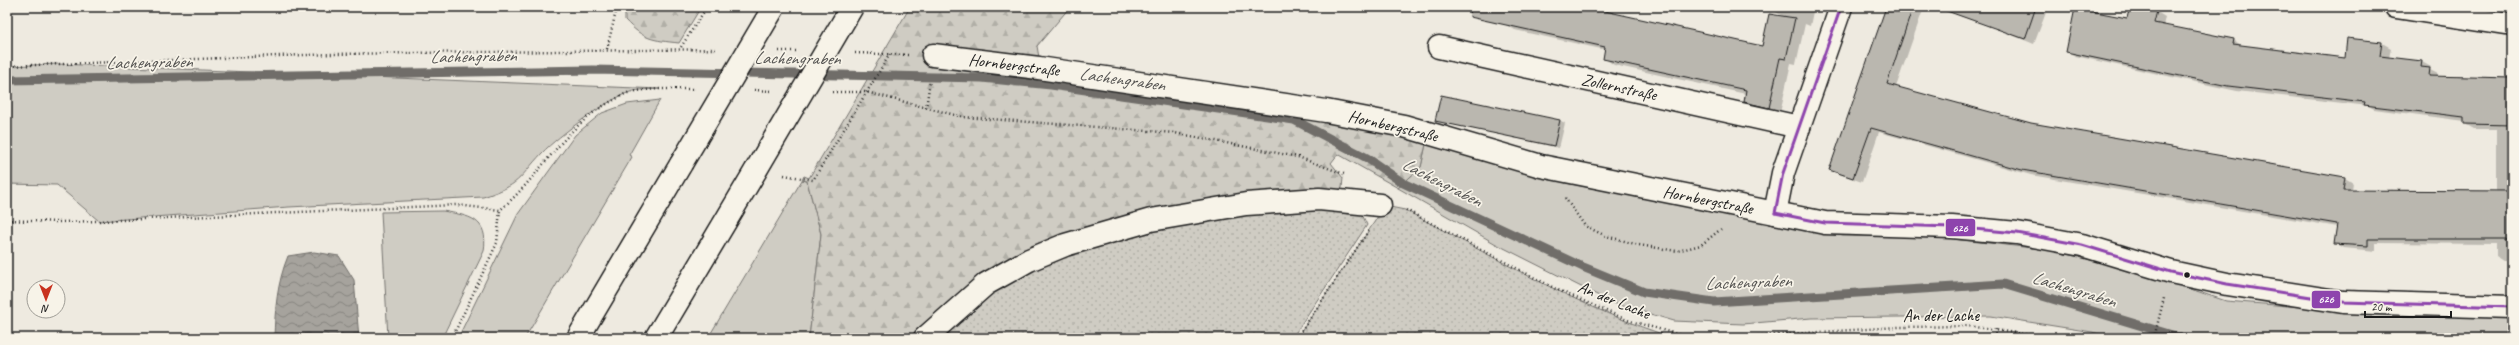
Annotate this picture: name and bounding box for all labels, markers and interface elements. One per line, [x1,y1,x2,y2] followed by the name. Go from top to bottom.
[430,44,518,68] water label: Lachengraben
[754,46,842,70] water label: Lachengraben
[967,49,1062,81] street label: Hornbergstraße
[106,50,194,74] water label: Lachengraben
[1078,62,1168,96] water label: Lachengraben
[1580,69,1660,105] street label: Zollernstraße
[1346,106,1441,147] street label: Hornbergstraße
[1399,153,1487,212] water label: Lachengraben
[1661,181,1756,219] street label: Hornbergstraße
[1945,218,1976,237] line badge: 626
[1952,221,1968,235] text: 626
[2030,266,2120,313] water label: Lachengraben
[1705,269,1793,294] water label: Lachengraben
[2182,270,2192,280] unlabelled marker
[1575,276,1654,325] street label: An der Lache
[26,279,66,319] north arrow
[2311,290,2341,309] line badge: 626
[2318,292,2334,306] text: 626
[2365,293,2451,319] scale bar
[2371,299,2393,315] text: 20 m
[40,302,49,316] text: N
[1903,305,1980,326] street label: An der Lache

